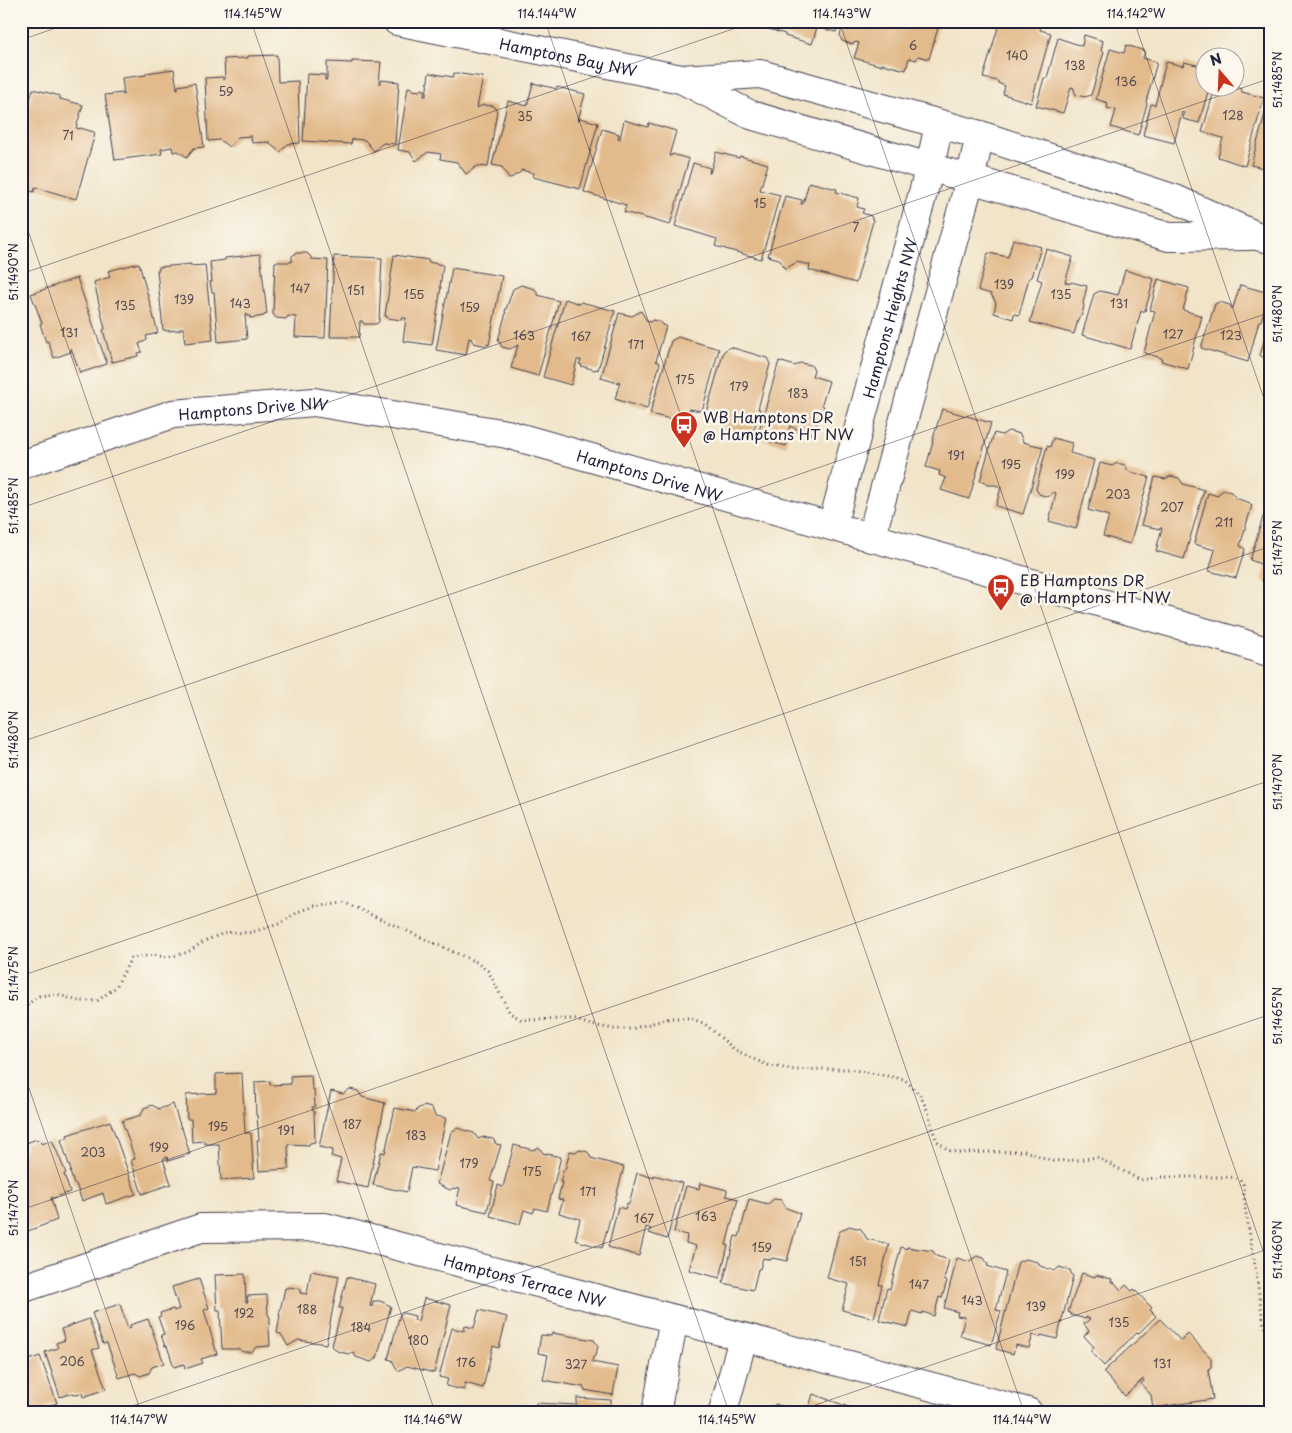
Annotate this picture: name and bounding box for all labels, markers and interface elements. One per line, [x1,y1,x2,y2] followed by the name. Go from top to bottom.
[224,4,283,22] text: 114.145°W
[518,4,577,22] text: 114.144°W
[813,4,872,22] text: 114.143°W
[1107,4,1166,22] text: 114.142°W
[498,31,639,81] street label: Hamptons Bay NW
[909,36,917,54] house number: 6
[1006,46,1028,64] house number: 140
[1194,48,1244,98] north arrow
[1207,48,1224,71] text: N
[1268,51,1286,109] text: 51.1485°N
[1065,56,1085,74] house number: 138
[1115,72,1137,90] house number: 136
[219,82,233,100] house number: 59
[1222,106,1244,124] house number: 128
[517,107,533,125] house number: 35
[62,126,74,144] house number: 71
[753,194,767,212] house number: 15
[853,218,860,236] house number: 7
[856,235,922,400] street label: Hamptons Heights NW
[4,243,22,301] text: 51.1490°N
[994,275,1014,293] house number: 139
[290,279,310,297] house number: 147
[347,281,365,299] house number: 151
[404,285,424,303] house number: 155
[1051,285,1071,303] house number: 135
[1268,285,1286,343] text: 51.1480°N
[174,290,194,308] house number: 139
[229,294,251,312] house number: 143
[1110,294,1128,312] house number: 131
[115,296,135,314] house number: 135
[460,298,480,316] house number: 159
[60,323,78,341] house number: 131
[1163,325,1183,343] house number: 127
[513,326,535,344] house number: 163
[1220,326,1242,344] house number: 123
[571,327,591,345] house number: 167
[628,335,644,353] house number: 171
[675,370,695,388] house number: 175
[730,377,748,395] house number: 179
[788,384,808,402] house number: 183
[177,390,330,425] street label: Hamptons Drive NW
[703,405,854,445] place label: WB Hamptons DR @ Hamptons HT NW
[669,410,699,449] bus stop icon: WB Hamptons DR @ Hamptons HT NW
[574,443,725,506] street label: Hamptons Drive NW
[948,446,964,464] house number: 191
[1001,455,1021,473] house number: 195
[1055,465,1075,483] house number: 199
[4,477,22,535] text: 51.1485°N
[1106,485,1130,503] house number: 203
[1160,498,1184,516] house number: 207
[1215,513,1233,531] house number: 211
[1268,520,1286,576] text: 51.1475°N
[1020,568,1171,608] place label: EB Hamptons DR @ Hamptons HT NW
[986,573,1016,612] bus stop icon: EB Hamptons DR @ Hamptons HT NW
[4,711,22,769] text: 51.1480°N
[1268,754,1286,810] text: 51.1470°N
[4,946,22,1002] text: 51.1475°N
[1268,987,1286,1045] text: 51.1465°N
[342,1115,362,1133] house number: 187
[208,1117,228,1135] house number: 195
[278,1121,294,1139] house number: 191
[406,1126,426,1144] house number: 183
[149,1138,169,1156] house number: 199
[81,1143,105,1161] house number: 203
[460,1154,478,1172] house number: 179
[522,1162,542,1180] house number: 175
[4,1180,22,1236] text: 51.1470°N
[580,1182,596,1200] house number: 171
[695,1207,717,1225] house number: 163
[634,1209,654,1227] house number: 167
[1268,1220,1286,1280] text: 51.1460°N
[752,1238,772,1256] house number: 159
[442,1247,609,1312] street label: Hamptons Terrace NW
[849,1252,867,1270] house number: 151
[909,1275,929,1293] house number: 147
[961,1291,983,1309] house number: 143
[1026,1297,1046,1315] house number: 139
[297,1300,317,1318] house number: 188
[234,1304,254,1322] house number: 192
[1109,1313,1129,1331] house number: 135
[175,1316,195,1334] house number: 196
[351,1318,371,1336] house number: 184
[407,1331,429,1349] house number: 180
[59,1352,85,1370] house number: 206
[456,1353,476,1371] house number: 176
[1153,1354,1171,1372] house number: 131
[565,1355,588,1373] house number: 327
[110,1410,168,1428] text: 114.147°W
[404,1410,463,1428] text: 114.146°W
[698,1410,757,1428] text: 114.145°W
[993,1410,1052,1428] text: 114.144°W

